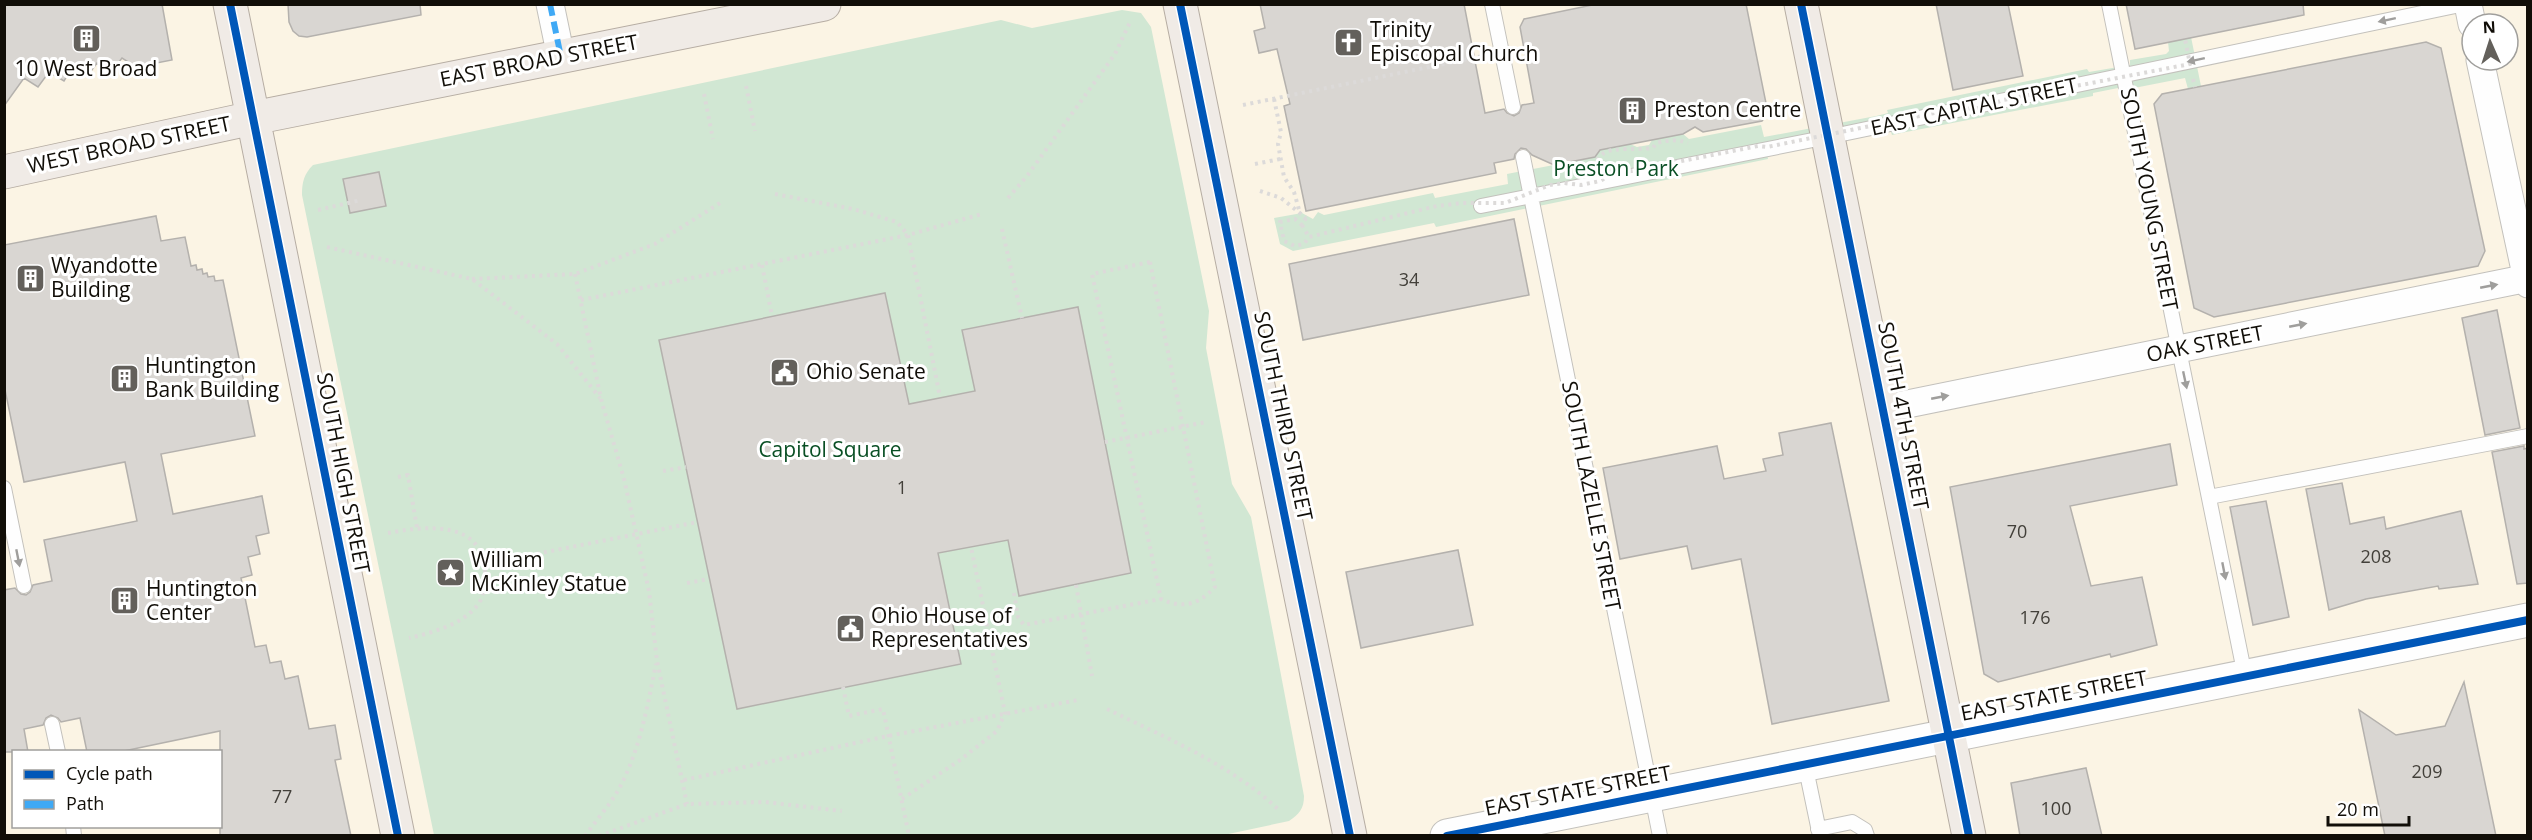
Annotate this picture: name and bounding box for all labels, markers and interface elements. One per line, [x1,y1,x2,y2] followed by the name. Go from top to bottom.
[2460,12,2520,72] north arrow
[1370,15,1538,67] place label: Trinity Episcopal Church
[2378,16,2397,26] one-way arrow
[2482,16,2496,38] text: N
[70,22,102,54] building icon: 10 West Broad
[1333,26,1365,58] church icon: Trinity Episcopal Church
[437,27,641,93] street label: EAST BROAD STREET
[15,54,157,82] place label: 10 West Broad
[2187,56,2206,65] one-way arrow
[1868,70,2080,142] street label: EAST CAPITAL STREET
[2115,85,2185,313] street label: SOUTH YOUNG STREET
[1617,94,1649,126] building icon: Preston Centre
[1654,95,1801,123] place label: Preston Centre
[24,109,234,179] street label: WEST BROAD STREET
[1553,154,1679,182] park label: Preston Park
[51,251,158,303] place label: Wyandotte Building
[14,262,46,294] building icon: Wyandotte Building
[1399,267,1419,291] house number: 34
[2480,281,2499,290] one-way arrow
[1248,309,1320,523] street label: SOUTH THIRD STREET
[2144,318,2266,368] street label: OAK STREET
[1872,319,1936,513] street label: SOUTH 4TH STREET
[2289,320,2308,329] one-way arrow
[145,351,279,403] place label: Huntington Bank Building
[769,356,801,388] public building icon: Ohio Senate
[806,357,926,385] place label: Ohio Senate
[108,362,140,394] building icon: Huntington Bank Building
[311,370,377,576] street label: SOUTH HIGH STREET
[2181,371,2190,390] one-way arrow
[1556,378,1628,614] street label: SOUTH LAZELLE STREET
[1931,392,1950,401] one-way arrow
[758,435,902,463] park label: Capitol Square
[897,475,907,499] house number: 1
[2007,519,2027,543] house number: 70
[2361,544,2391,568] house number: 208
[471,545,627,597] place label: William McKinley Statue
[14,549,23,568] one-way arrow
[434,556,466,588] place icon: William McKinley Statue
[2220,562,2229,581] one-way arrow
[146,574,257,626] place label: Huntington Center
[109,585,141,617] building icon: Huntington Center
[871,601,1028,653] place label: Ohio House of Representatives
[2020,605,2050,629] house number: 176
[834,612,866,644] public building icon: Ohio House of Representatives
[1958,663,2150,727] street label: EAST STATE STREET
[12,750,222,828] legend
[1482,758,1674,822] street label: EAST STATE STREET
[2412,759,2442,783] house number: 209
[66,761,153,785] text: Cycle path
[272,784,292,808] house number: 77
[2328,789,2409,827] scale bar
[66,791,104,815] text: Path
[2041,796,2071,820] house number: 100
[2337,797,2379,821] text: 20 m

